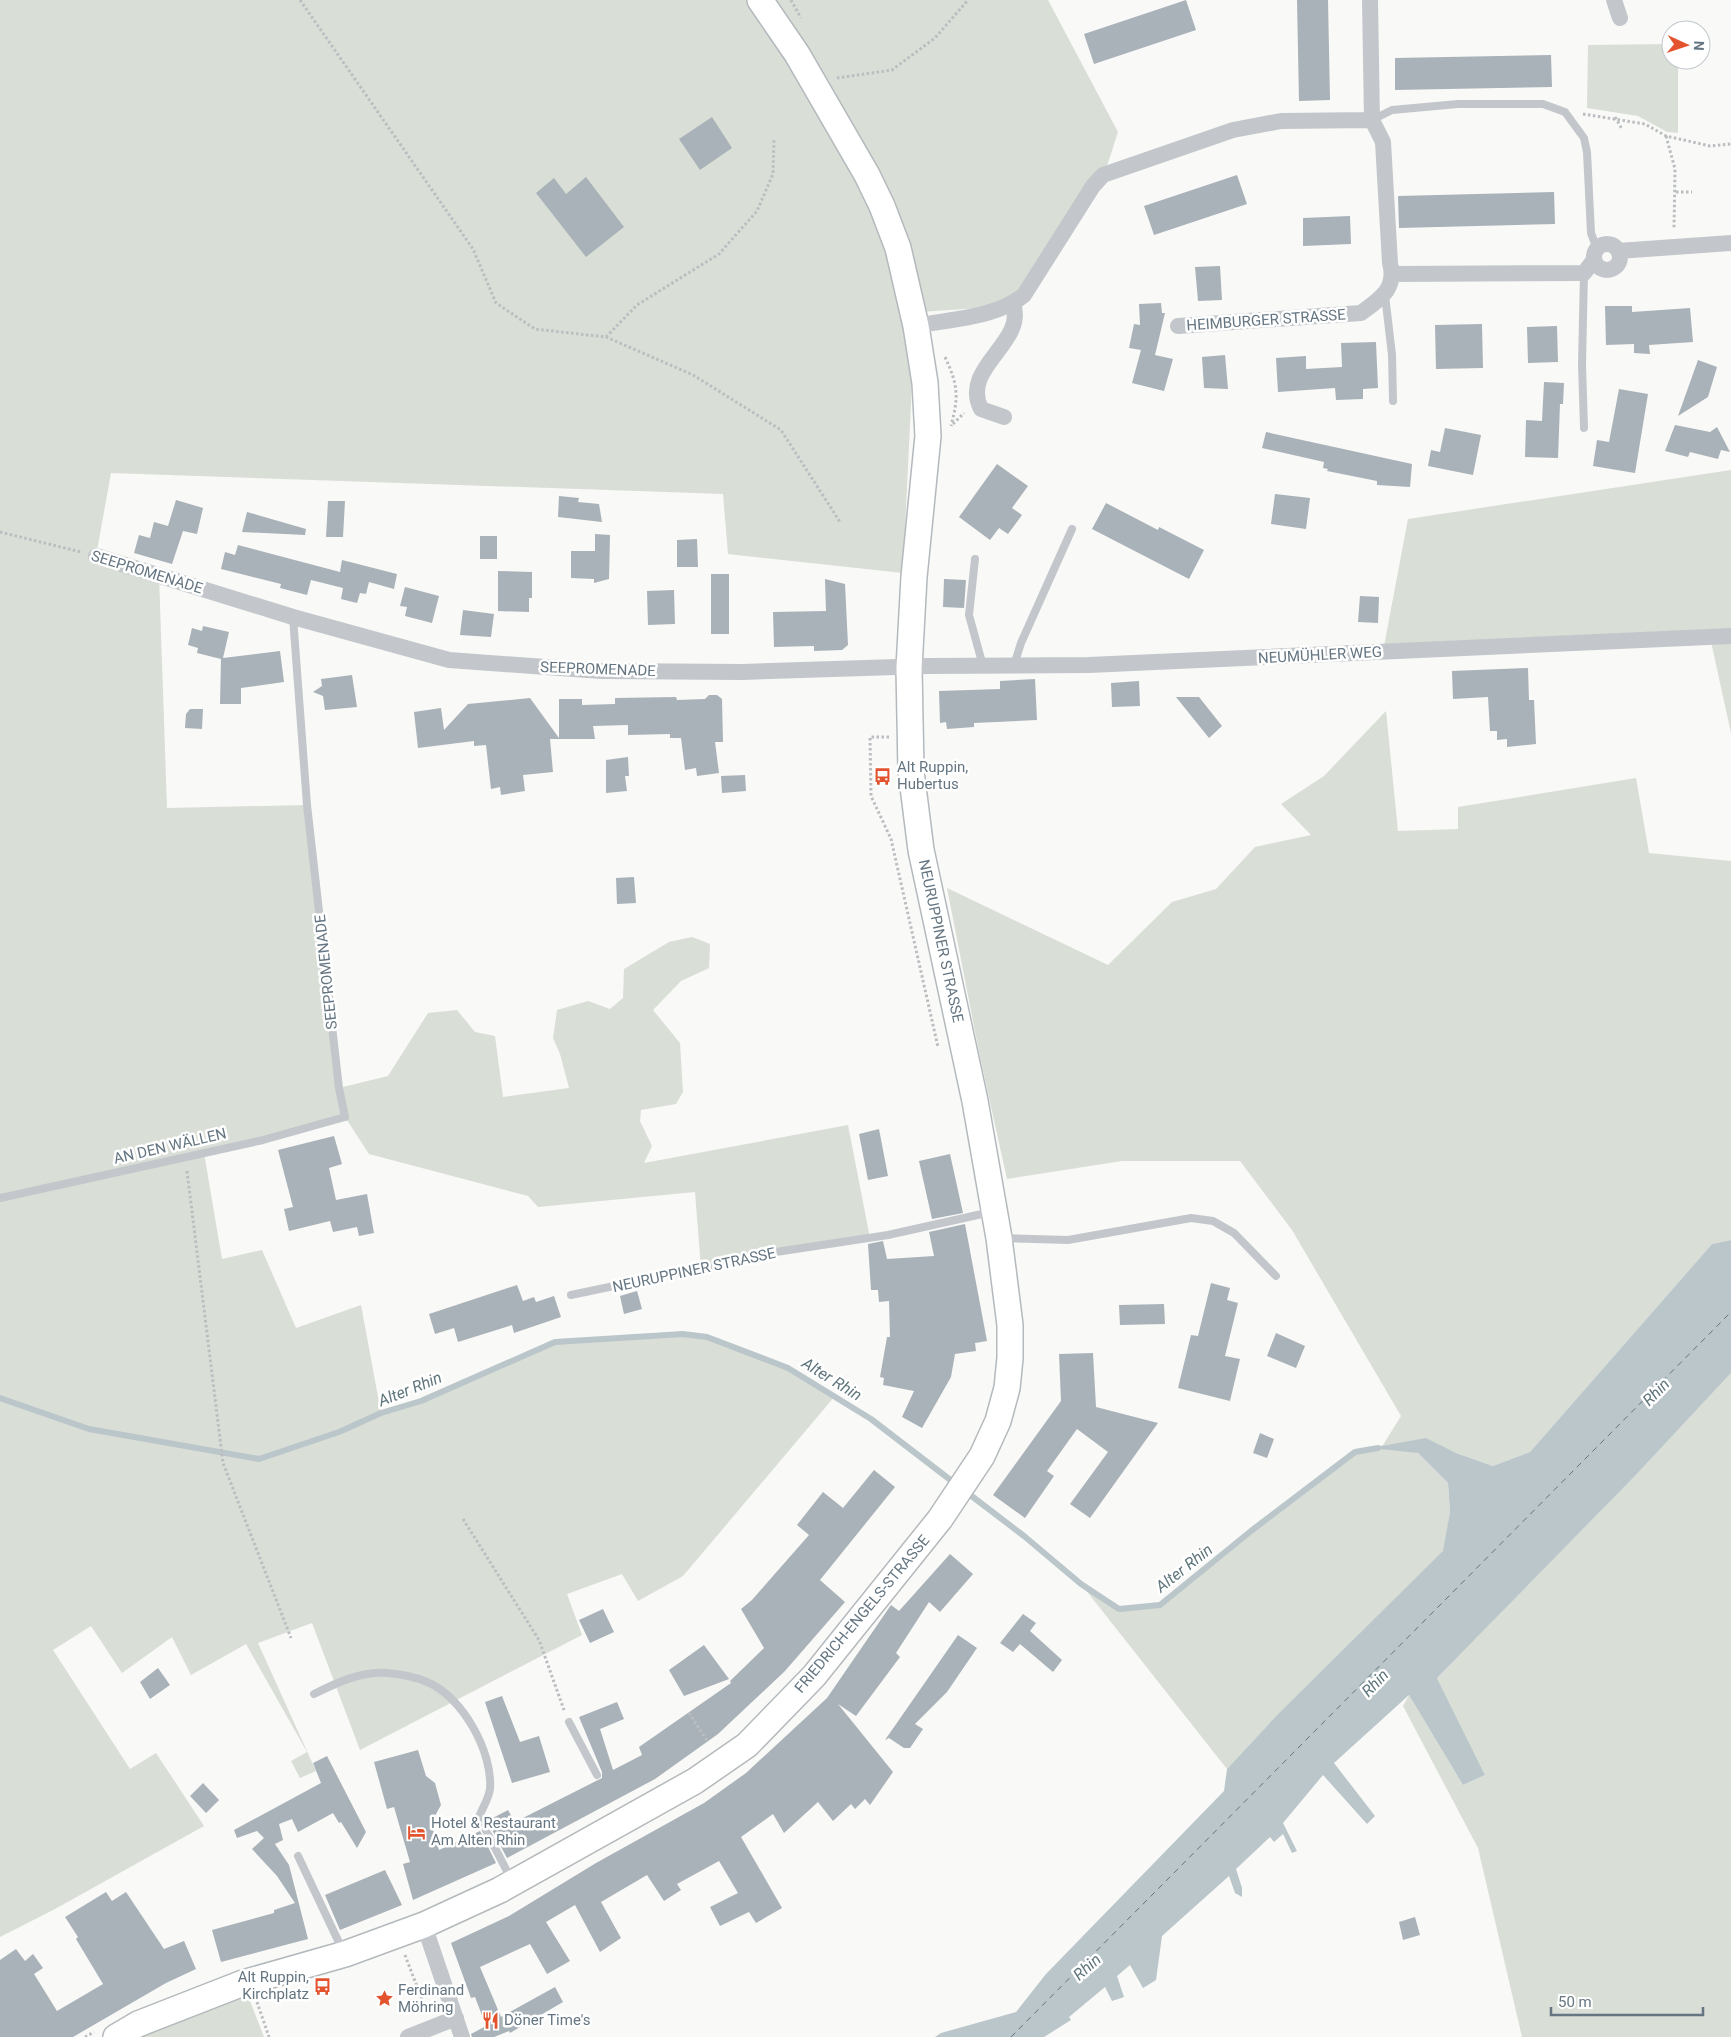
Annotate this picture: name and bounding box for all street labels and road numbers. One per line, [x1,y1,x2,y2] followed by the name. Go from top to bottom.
[1186,305,1347,335] street label: HEIMBURGER STRASSE
[89,546,205,598] street label: SEEPROMENADE
[1258,643,1382,667] street label: NEUMÜHLER WEG
[540,658,657,680] street label: SEEPROMENADE
[915,858,967,1025] street label: NEURUPPINER STRASSE
[311,913,341,1030] street label: SEEPROMENADE
[112,1124,228,1168] street label: AN DEN WÄLLEN
[611,1244,778,1296] street label: NEURUPPINER STRASSE
[791,1531,934,1696] street label: FRIEDRICH-ENGELS-STRASSE

